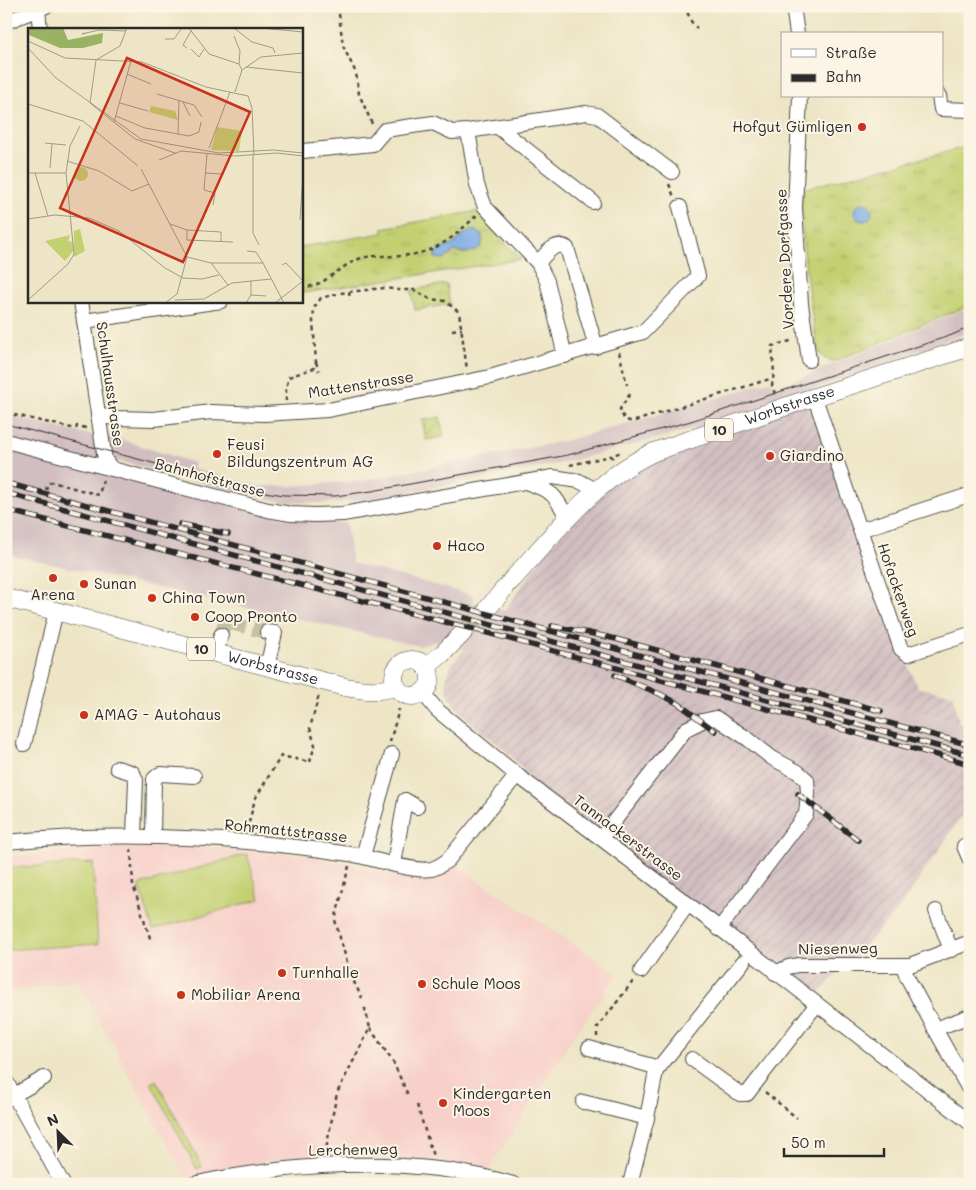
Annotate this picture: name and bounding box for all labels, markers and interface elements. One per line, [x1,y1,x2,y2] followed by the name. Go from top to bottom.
[28,28,302,302] inset map
[781,32,944,98] legend
[826,42,877,62] text: Straße
[826,66,861,86] text: Bahn
[732,116,852,136] place label: Hofgut Gümligen
[856,121,868,133] marker: Hofgut Gümligen
[770,188,798,330] street label: Vordere Dorfgasse
[92,320,130,447] street label: Schulhausstrasse
[307,366,415,402] street label: Mattenstrasse
[742,380,837,429] street label: Worbstrasse
[705,418,733,442] road number: 10
[227,434,373,471] place label: Feusi Bildungszentrum AG
[780,445,844,465] place label: Giardino
[211,448,223,460] marker: Feusi Bildungszentrum AG
[764,450,776,462] marker: Giardino
[153,453,268,501] street label: Bahnhofstrasse
[447,535,485,555] place label: Haco
[431,540,443,552] marker: Haco
[874,540,924,640] street label: Hofackerweg
[47,572,59,584] marker: Arena
[94,573,137,593] place label: Sunan
[78,578,90,590] marker: Sunan
[31,584,75,604] place label: Arena
[162,587,245,607] place label: China Town
[146,592,158,604] marker: China Town
[205,606,297,626] place label: Coop Pronto
[189,611,201,623] marker: Coop Pronto
[187,638,215,661] road number: 10
[225,646,321,689] street label: Worbstrasse
[94,704,221,724] place label: AMAG - Autohaus
[78,709,90,721] marker: AMAG - Autohaus
[570,790,687,885] street label: Tannackerstrasse
[224,814,349,846] street label: Rohrmattstrasse
[798,937,878,959] street label: Niesenweg
[292,962,359,982] place label: Turnhalle
[276,967,288,979] marker: Turnhalle
[432,973,521,993] place label: Schule Moos
[416,978,428,990] marker: Schule Moos
[191,984,301,1004] place label: Mobiliar Arena
[175,989,187,1001] marker: Mobiliar Arena
[453,1083,551,1120] place label: Kindergarten Moos
[437,1097,449,1109] marker: Kindergarten Moos
[32,1108,82,1158] north arrow
[44,1109,61,1131] text: N
[784,1125,884,1157] scale bar
[791,1132,826,1152] text: 50 m
[308,1138,398,1160] street label: Lerchenweg

